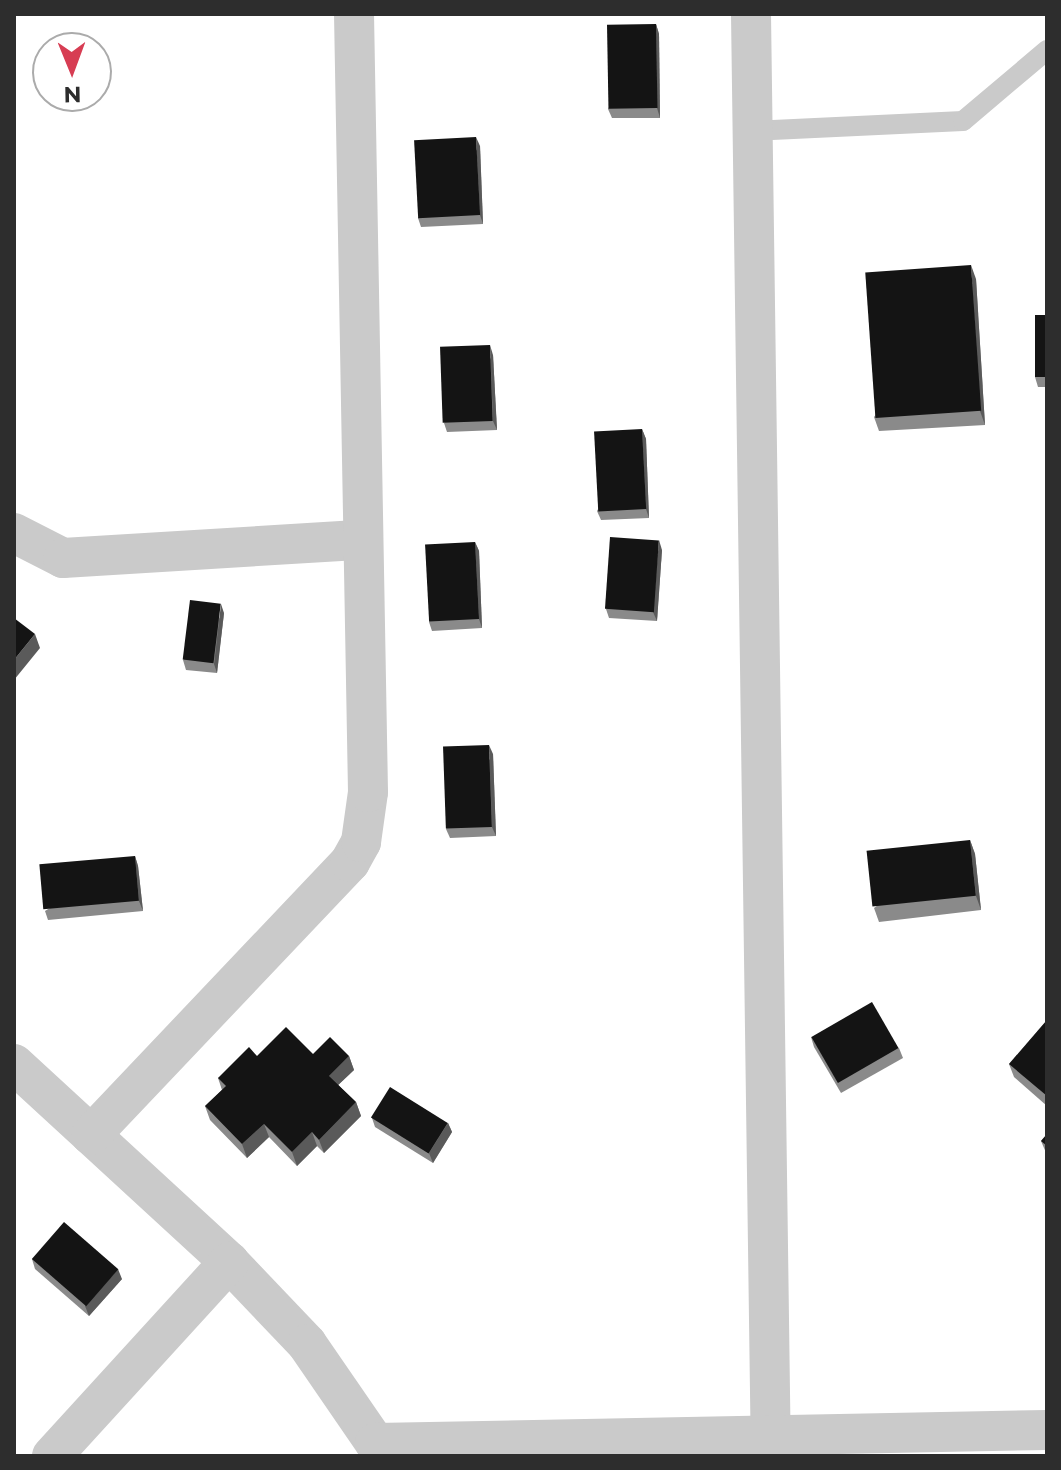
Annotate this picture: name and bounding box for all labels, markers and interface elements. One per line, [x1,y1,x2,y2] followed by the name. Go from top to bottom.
[32,32,112,112] north arrow
[63,81,82,108] text: N

